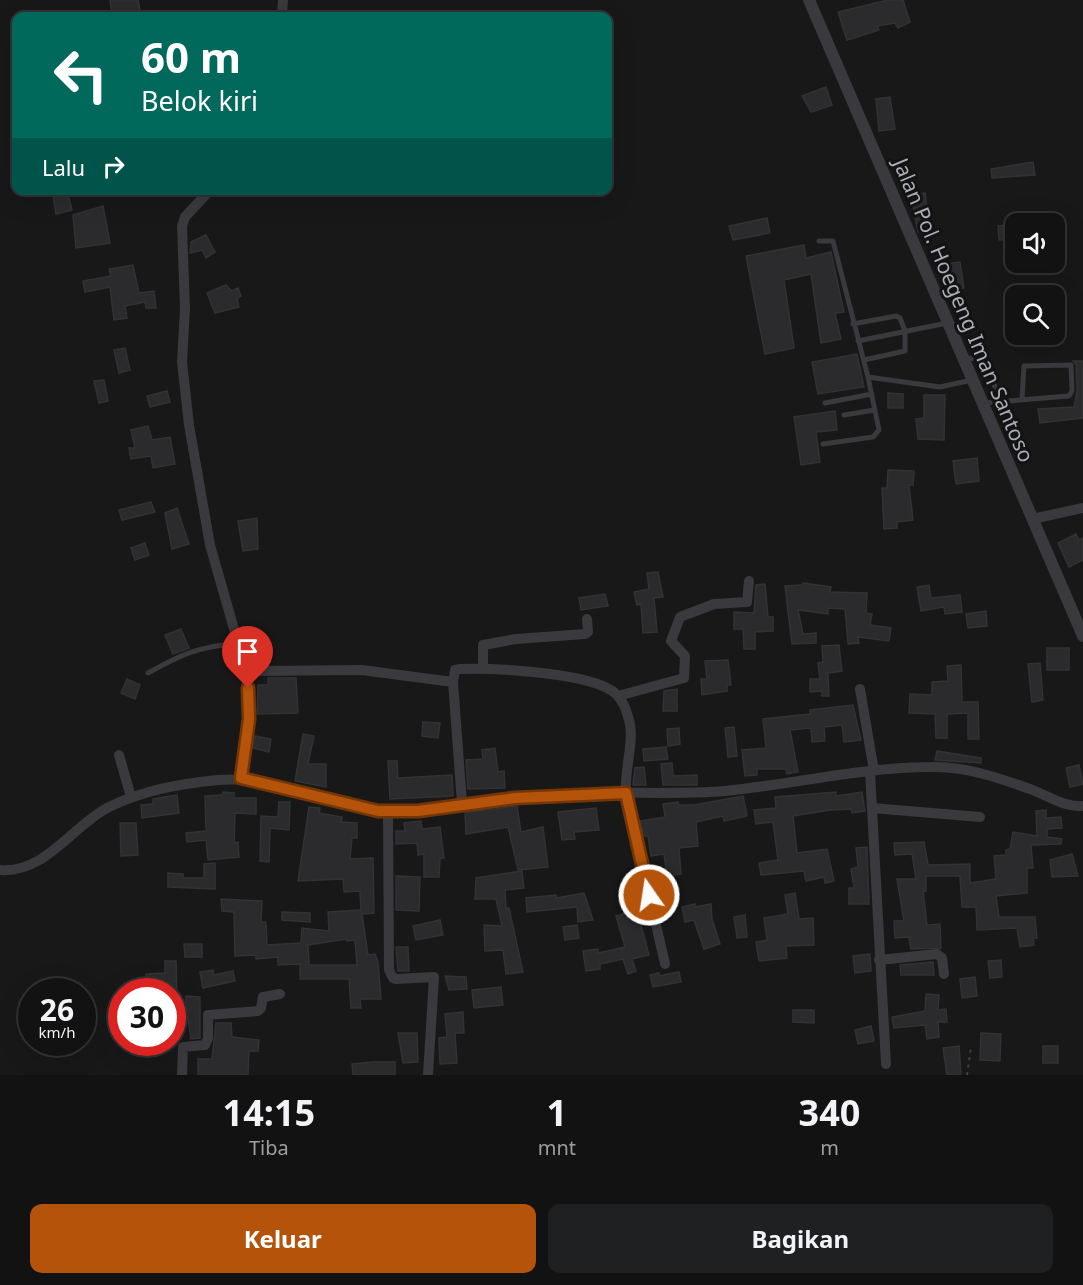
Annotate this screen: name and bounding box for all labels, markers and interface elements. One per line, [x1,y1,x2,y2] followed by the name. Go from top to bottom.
[141,28,241,85] text: 60 m
[42,36,120,114] icon: left
[141,82,258,119] text: Belok kiri
[97,150,130,183] icon: right
[42,152,85,182] text: Lalu
[886,152,1041,466] street label: Jalan Pol. Hoegeng Iman Santoso
[1005,213,1065,345] map controls
[1005,213,1065,273] button: sound
[1005,285,1065,345] button: search
[222,626,273,688] pin
[231,635,264,668] icon: arrive
[617,863,681,927] position arrow
[108,978,186,1056] speed limit sign: 30
[40,989,74,1030] text: 26
[39,1022,75,1042] text: km/h
[223,1088,315,1137] text: 14:15
[547,1088,567,1137] text: 1
[799,1088,860,1137] text: 340
[249,1134,289,1161] text: Tiba
[538,1134,576,1161] text: mnt
[820,1134,839,1161] text: m
[30,1204,536,1273] button: Keluar
[548,1204,1053,1273] button: Bagikan

